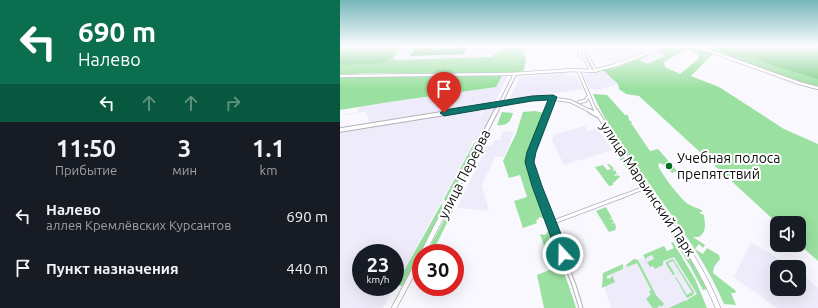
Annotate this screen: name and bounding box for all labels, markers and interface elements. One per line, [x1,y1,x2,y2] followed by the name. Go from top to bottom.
[12,16,64,68] icon: left
[78,16,156,47] text: 690 m
[78,49,141,69] text: Налево
[427,72,461,113] pin
[433,78,455,100] icon: arrive
[96,92,118,114] icon: left
[138,92,160,114] icon: ahead
[180,92,202,114] icon: ahead
[222,92,244,114] icon: right
[597,119,699,259] street label: улица Марьинский Парк
[435,127,493,221] street label: улица Перерва
[56,135,116,162] text: 11:50
[178,135,191,162] text: 3
[252,135,285,162] text: 1.1
[677,150,781,182] place label: Учебная полоса препятствий
[664,161,674,171] marker: Учебная полоса препятствий
[55,163,117,177] text: Прибытие
[172,163,197,177] text: мин
[260,163,277,177] text: km
[46,201,101,218] text: Налево
[12,205,34,227] icon: left
[286,208,328,225] text: 690 m
[770,216,806,296] map controls
[770,216,806,252] button: sound
[46,218,231,232] text: аллея Кремлёвских Курсантов
[542,233,584,275] position arrow
[412,244,464,296] speed limit sign: 30
[367,253,389,276] text: 23
[12,257,34,279] icon: arrive
[46,260,179,277] text: Пункт назначения
[286,260,328,277] text: 440 m
[770,260,806,296] button: search
[366,274,390,285] text: km/h

